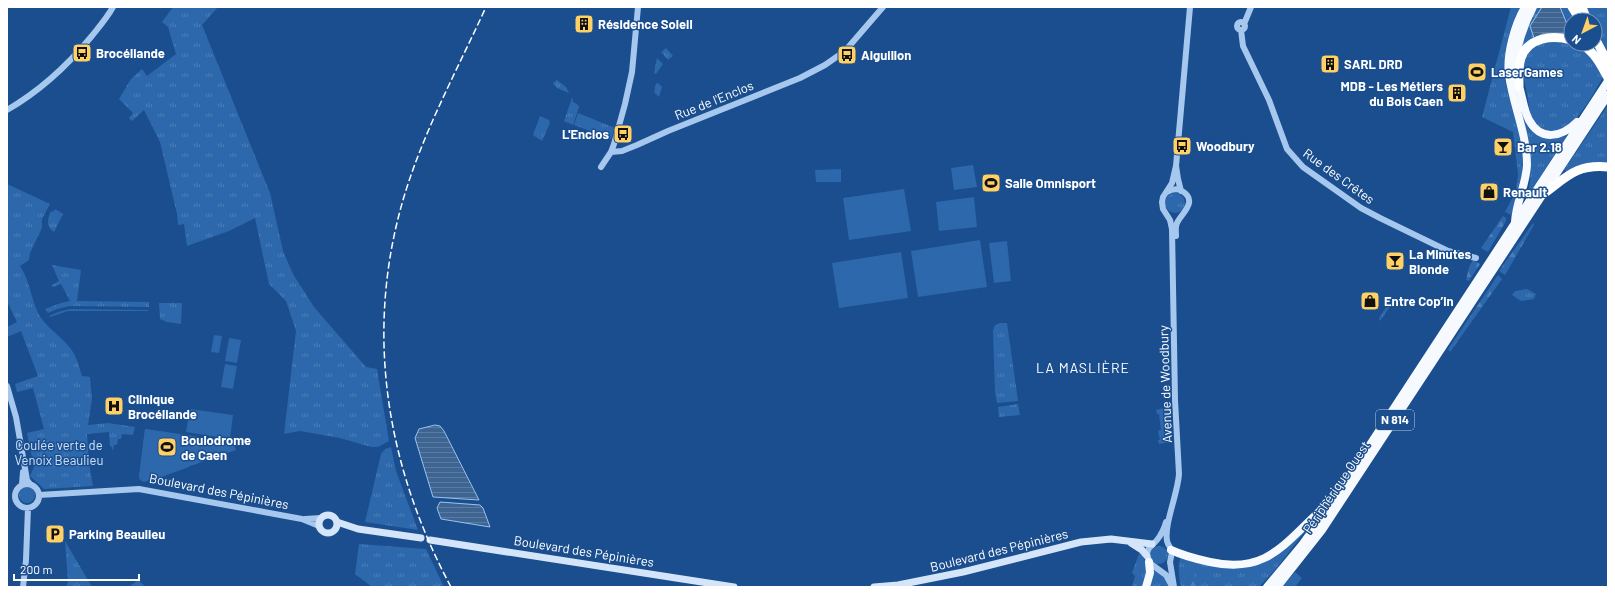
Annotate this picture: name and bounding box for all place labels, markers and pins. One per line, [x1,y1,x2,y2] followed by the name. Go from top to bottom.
[573,13,595,35] building icon: Résidence Soleil
[598,16,693,32] place label: Résidence Soleil
[71,42,93,64] bus stop icon: Brocéliande
[836,44,858,66] bus stop icon: Aiguillon
[96,45,165,61] place label: Brocéliande
[861,47,911,63] place label: Aiguillon
[1319,53,1341,75] building icon: SARL DRD
[1344,56,1403,72] place label: SARL DRD
[1466,61,1488,83] sports icon: LaserGames
[1491,64,1564,80] place label: LaserGames
[1341,78,1443,109] place label: MDB - Les Métiers du Bois Caen
[1446,82,1468,104] building icon: MDB - Les Métiers du Bois Caen
[612,123,634,145] bus stop icon: L'Enclos
[562,126,609,142] place label: L'Enclos
[1171,135,1193,157] bus stop icon: Woodbury
[1492,136,1514,158] bar icon: Bar 2.18
[1196,138,1255,154] place label: Woodbury
[1517,139,1562,155] place label: Bar 2.18
[980,172,1002,194] sports icon: Salle Omnisport
[1005,175,1096,191] place label: Salle Omnisport
[1478,181,1500,203] shop icon: Renault
[1503,184,1547,200] place label: Renault
[1409,246,1472,277] place label: La Minutes Blonde
[1384,250,1406,272] bar icon: La Minutes Blonde
[1359,290,1381,312] shop icon: Entre Cop’in
[1384,293,1454,309] place label: Entre Cop’in
[128,391,197,422] place label: Clinique Brocéliande
[103,395,125,417] hospital icon: Clinique Brocéliande
[181,432,251,463] place label: Boulodrome de Caen
[156,436,178,458] sports icon: Boulodrome de Caen
[44,523,66,545] parking icon: Parking Beaulieu
[69,526,165,542] place label: Parking Beaulieu

